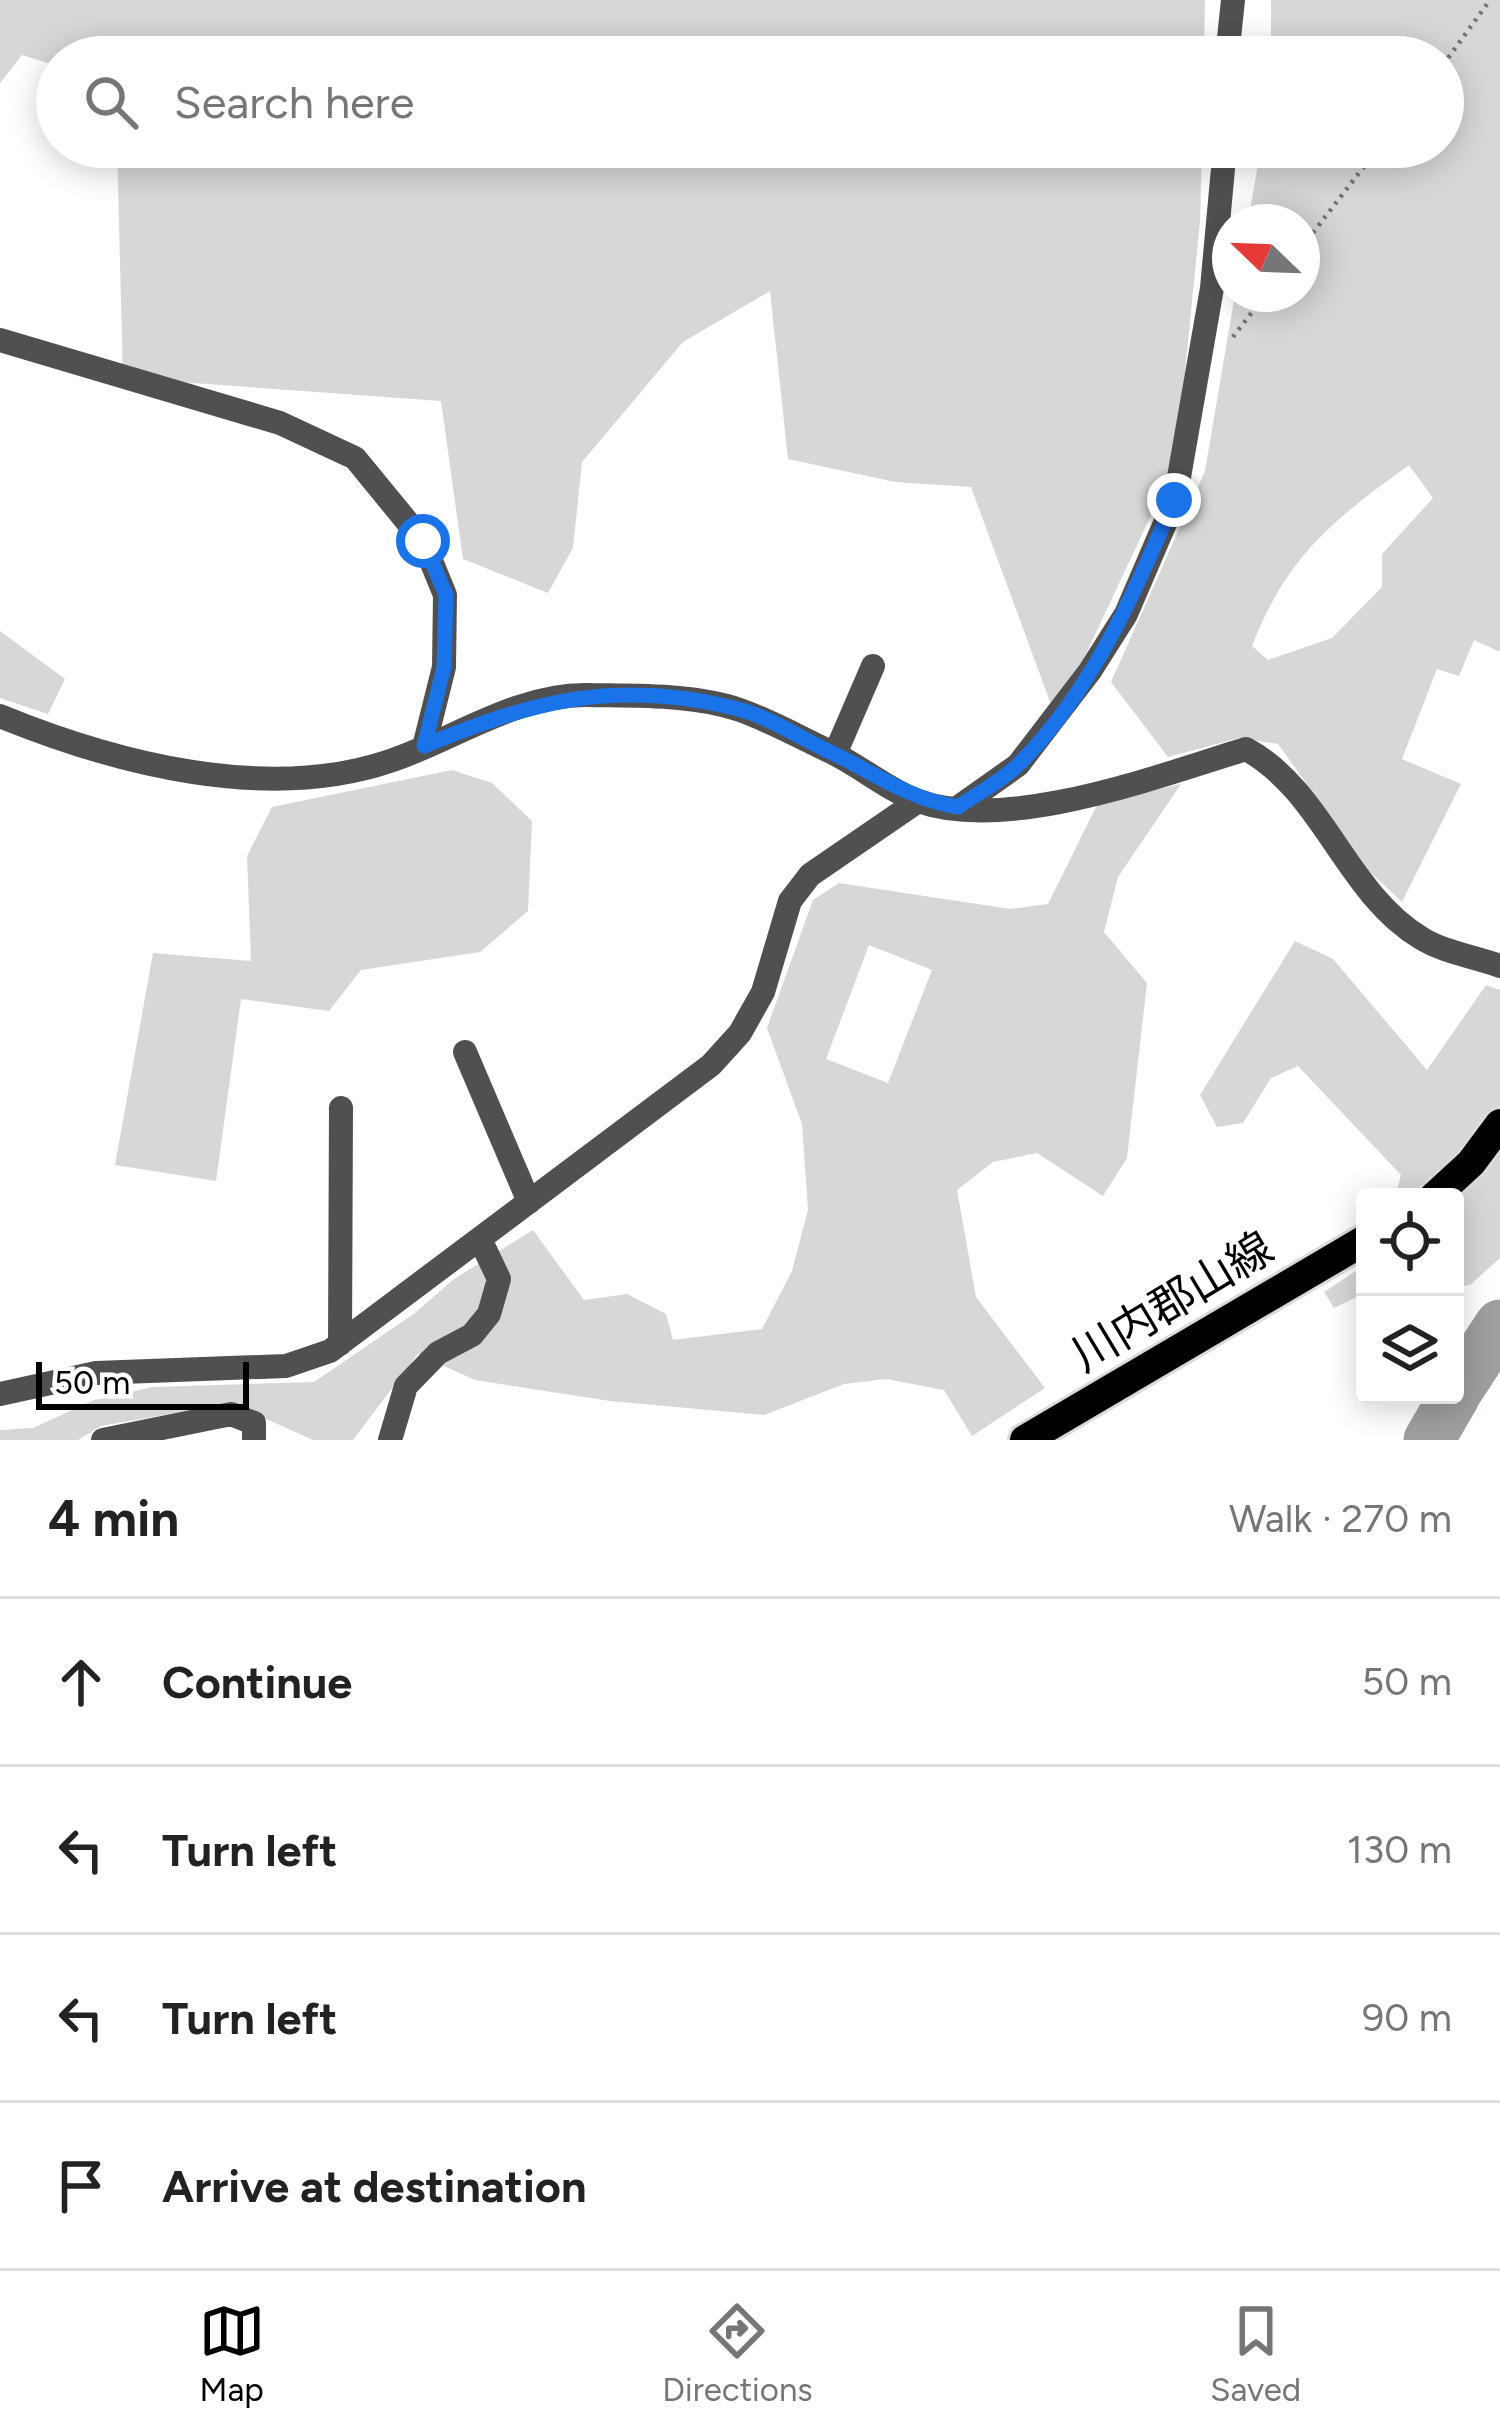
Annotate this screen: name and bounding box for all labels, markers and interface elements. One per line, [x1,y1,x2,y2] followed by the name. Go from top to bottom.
[36,36,1464,168] search box
[78,69,144,135] icon: search
[174,75,414,129] text: Search here
[1212,204,1320,312] north arrow
[1147,473,1201,527] route end
[396,514,450,568] route start
[1356,1188,1464,1404] map controls
[1356,1188,1464,1296] button: locate
[1062,1220,1282,1382] street label: 川内郡山線
[1356,1296,1464,1404] button: layers
[36,1356,249,1409] scale bar
[54,1363,130,1402] text: 50 m
[48,1488,179,1549] text: 4 min
[1229,1495,1452,1542] text: Walk · 270 m
[48,1649,114,1715] icon: ahead
[162,1655,352,1709] text: Continue
[1362,1658,1452,1705] text: 50 m
[48,1817,114,1883] icon: left
[162,1823,337,1877] text: Turn left
[1347,1826,1452,1873] text: 130 m
[48,1985,114,2051] icon: left
[162,1991,337,2045] text: Turn left
[1362,1994,1452,2041] text: 90 m
[48,2153,114,2219] icon: arrive
[162,2159,586,2213] text: Arrive at destination
[199,2298,265,2409] tab: Map
[662,2298,813,2409] tab: Directions
[1210,2298,1301,2409] tab: Saved

